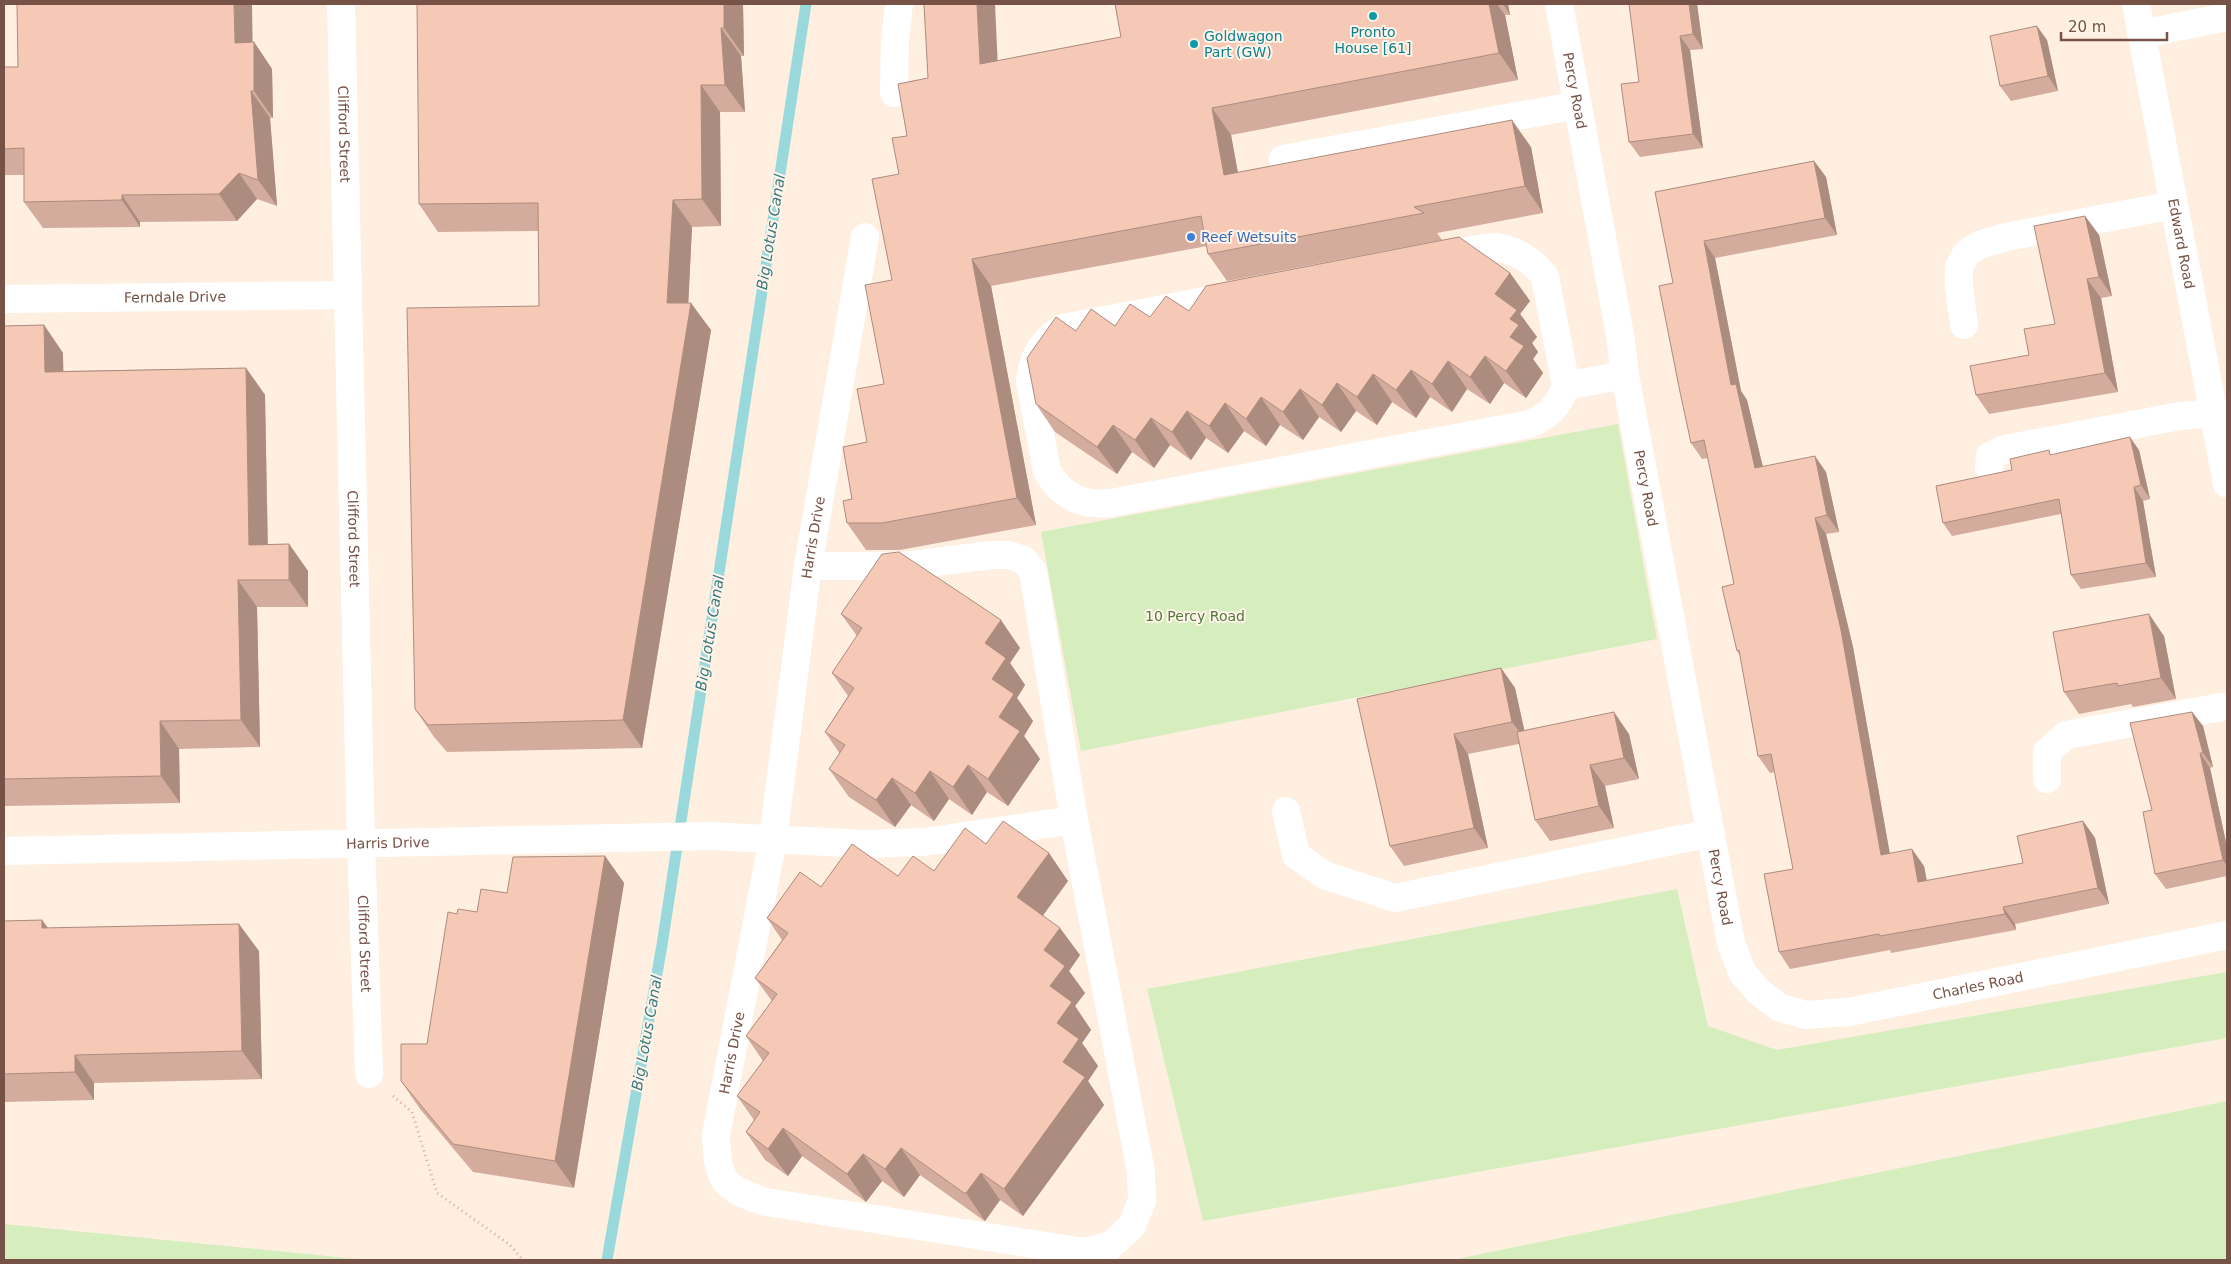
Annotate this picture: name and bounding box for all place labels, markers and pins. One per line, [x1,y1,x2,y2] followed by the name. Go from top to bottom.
[1367,10,1379,22] marker: Pronto House [61]
[1334,24,1412,56] place label: Pronto House [61]
[1204,28,1283,60] place label: Goldwagon Part (GW)
[1188,38,1200,50] marker: Goldwagon Part (GW)
[1201,229,1297,245] place label: Reef Wetsuits
[1185,231,1197,243] marker: Reef Wetsuits

